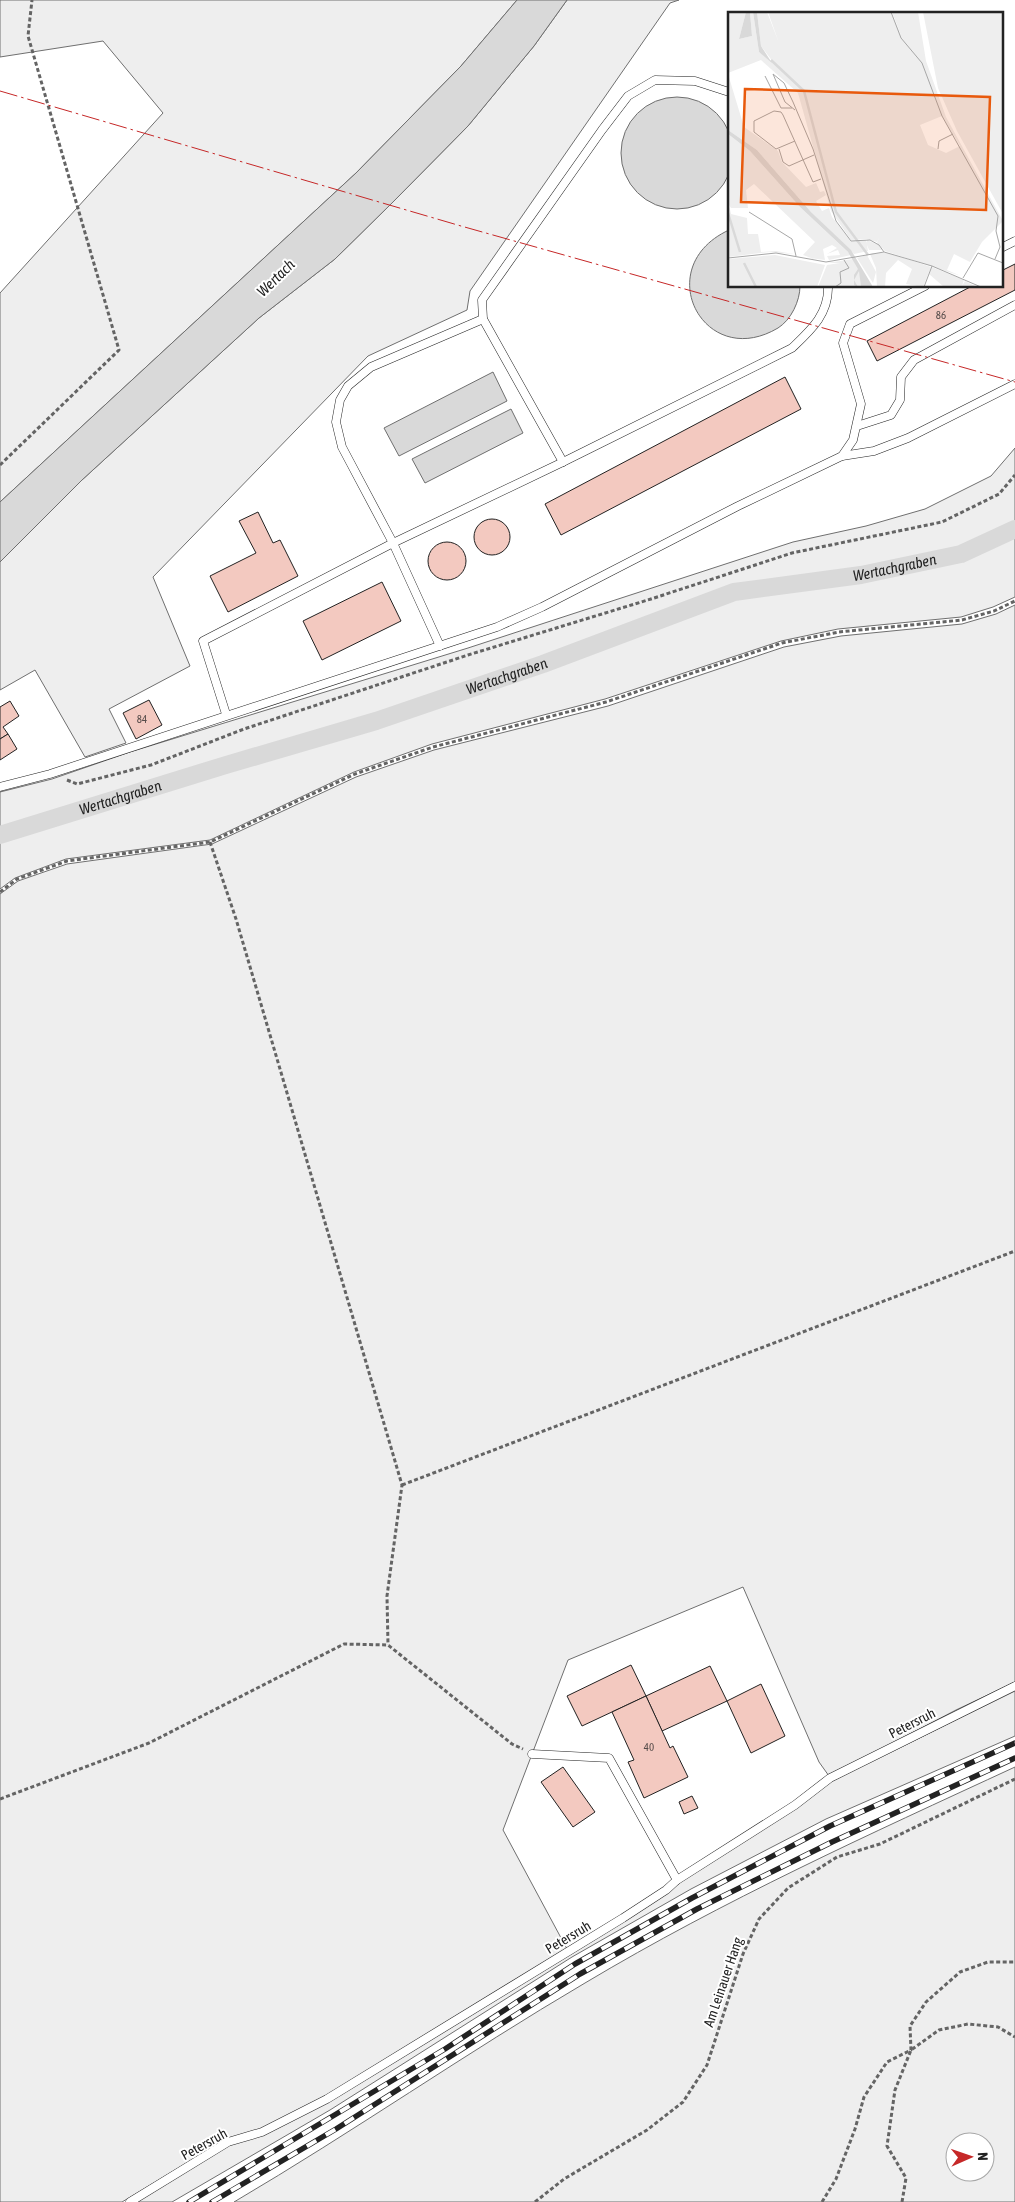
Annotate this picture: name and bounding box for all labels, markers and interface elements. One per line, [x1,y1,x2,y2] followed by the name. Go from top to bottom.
[728,12,1002,288] inset map
[253,256,298,300] water label: Wertach
[936,309,946,321] house number: 86
[852,550,938,584] water label: Wertachgraben
[464,654,550,698] water label: Wertachgraben
[137,713,147,725] house number: 84
[77,777,163,818] water label: Wertachgraben
[886,1705,938,1741] street label: Petersruh
[644,1741,654,1753] house number: 40
[542,1917,594,1957] street label: Petersruh
[700,1935,746,2029] street label: Am Leinauer Hang
[178,2125,230,2163] street label: Petersruh
[945,2132,995,2182] north arrow
[975,2152,991,2161] text: N

